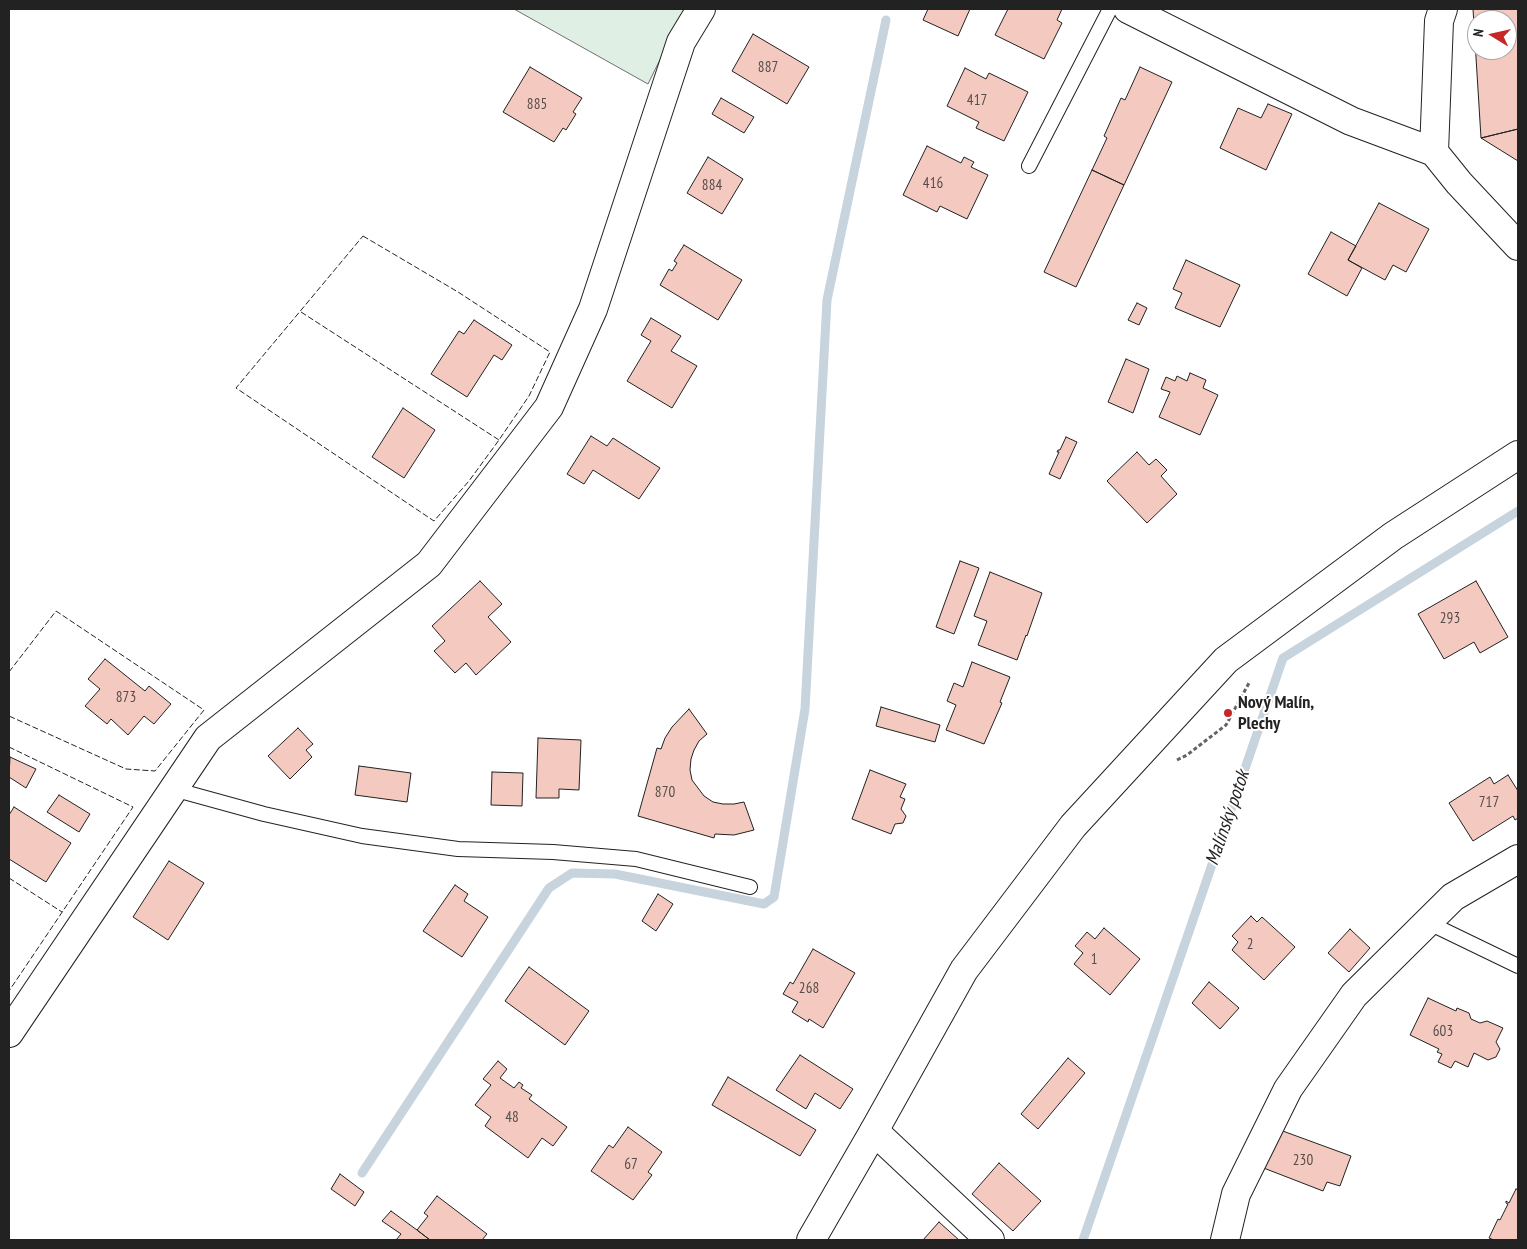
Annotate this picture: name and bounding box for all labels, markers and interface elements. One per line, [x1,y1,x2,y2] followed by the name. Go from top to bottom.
[1467,10,1517,60] north arrow
[1469,28,1488,38] text: N
[758,59,778,77] house number: 887
[967,92,987,110] house number: 417
[527,96,547,114] house number: 885
[923,175,943,193] house number: 416
[702,177,722,195] house number: 884
[1440,610,1460,628] house number: 293
[116,689,136,707] house number: 873
[1238,692,1314,734] place label: Nový Malín, Plechy
[1222,707,1234,719] marker: Nový Malín, Plechy
[1201,768,1255,868] water label: Malínský potok
[655,784,675,802] house number: 870
[1479,794,1499,812] house number: 717
[1247,936,1253,954] house number: 2
[1091,951,1097,969] house number: 1
[799,980,819,998] house number: 268
[1433,1023,1453,1041] house number: 603
[505,1109,519,1127] house number: 48
[1293,1152,1313,1170] house number: 230
[624,1156,638,1174] house number: 67

